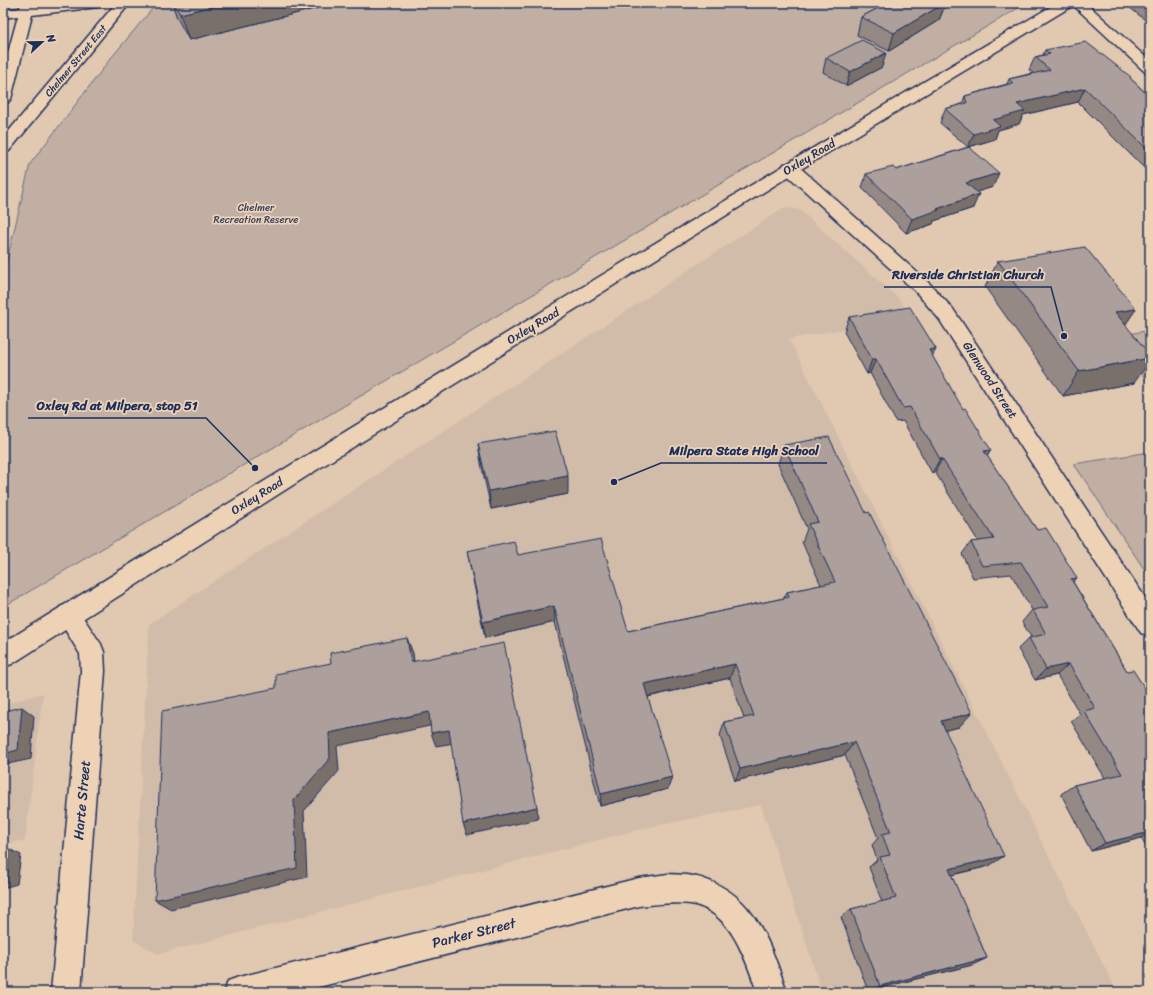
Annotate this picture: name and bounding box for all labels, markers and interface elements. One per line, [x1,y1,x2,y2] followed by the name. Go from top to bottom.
[40,20,112,101] street label: Chelmer Street East
[22,22,62,62] north arrow
[40,30,61,46] text: N
[778,132,841,181] street label: Oxley Road
[214,199,298,229] park label: Chelmer Recreation Reserve
[884,262,1051,287] callout: Riverside Christian Church
[891,263,1044,286] text: Riverside Christian Church
[502,301,565,350] street label: Oxley Road
[957,337,1023,423] street label: Glenwood Street
[28,393,206,418] callout: Oxley Rd at Milpera, stop 51
[35,394,198,417] text: Oxley Rd at Milpera, stop 51
[661,438,827,463] callout: Milpera State High School
[668,439,820,462] text: Milpera State High School
[226,470,289,521] street label: Oxley Road
[66,759,98,841] street label: Harte Street
[429,910,520,955] street label: Parker Street

